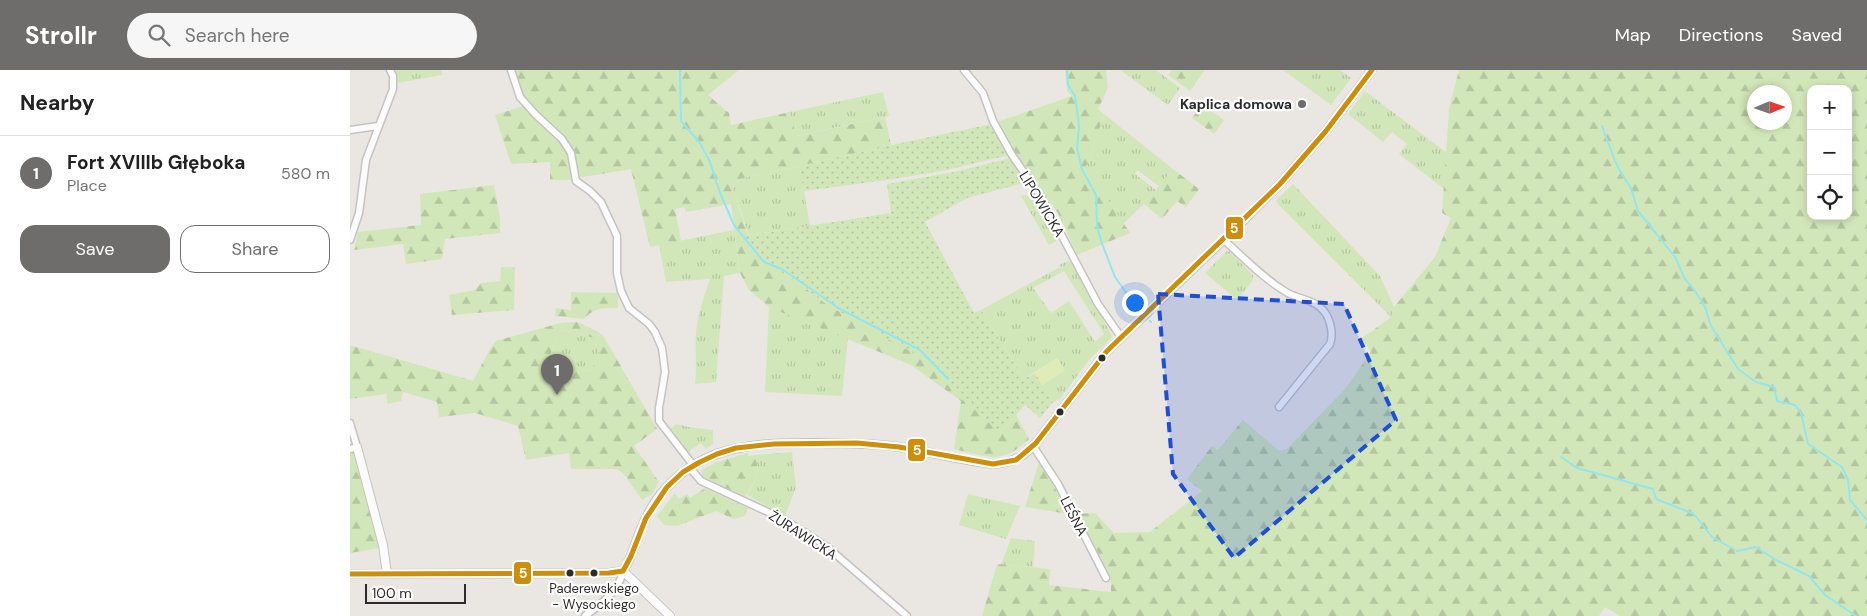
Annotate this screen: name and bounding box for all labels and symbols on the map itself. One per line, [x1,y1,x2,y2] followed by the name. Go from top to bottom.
[1747,85,1792,130] north arrow
[1180,95,1292,113] place label: Kaplica domowa
[1296,98,1308,110] marker: Kaplica domowa
[1015,168,1069,240] street label: LIPOWICKA
[1225,216,1244,240] line badge: 5
[1230,219,1238,237] text: 5
[1122,290,1148,316] your location
[1097,353,1107,363] unlabelled marker
[541,354,573,395] pin: 1
[1055,407,1065,417] unlabelled marker
[907,438,926,462] line badge: 5
[913,441,921,459] text: 5
[1056,493,1092,539] street label: LEŚNA
[766,506,840,564] street label: ŻURAWICKA
[513,561,532,585] line badge: 5
[519,564,527,582] text: 5
[565,568,575,578] unlabelled marker
[589,568,599,578] marker: Paderewskiego - Wysockiego
[549,580,639,613] place label: Paderewskiego - Wysockiego
[365,581,466,604] scale bar

